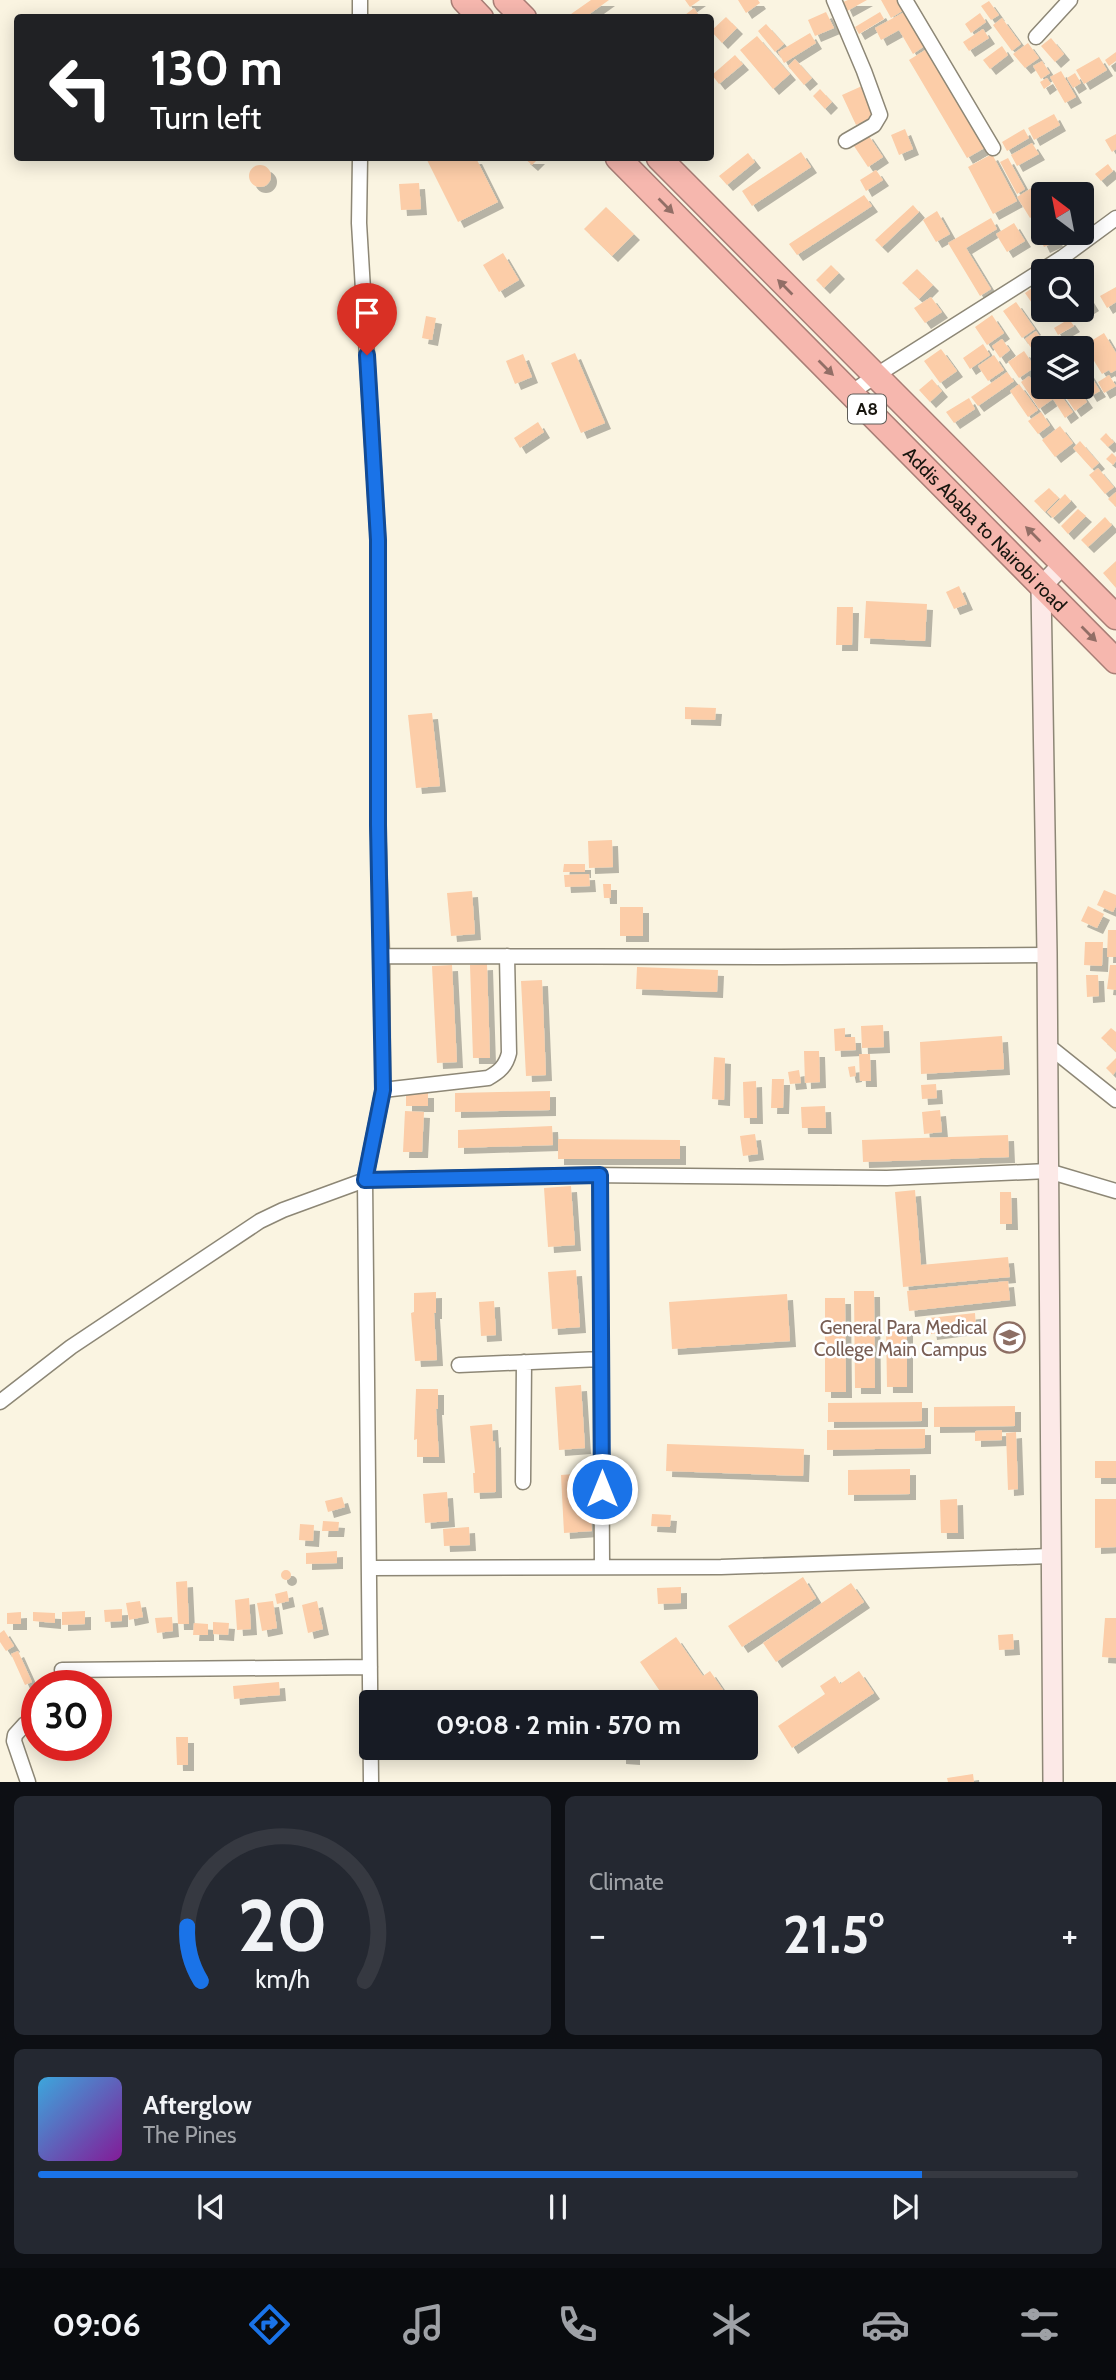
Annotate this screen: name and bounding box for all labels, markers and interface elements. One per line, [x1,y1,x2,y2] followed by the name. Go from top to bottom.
[150,38,283,97] text: 130 m
[35,42,126,133] icon: left
[150,98,261,137] text: Turn left
[1031,182,1094,245] north arrow
[1031,182,1094,399] map controls
[657,197,673,214] one-way arrow
[1031,259,1094,322] button: search
[777,278,794,295] one-way arrow
[337,283,397,355] pin
[348,294,386,332] icon: arrive
[1031,336,1094,399] button: layers
[817,359,834,376] one-way arrow
[848,394,886,424] road number: A8
[898,442,1071,616] street label: Addis Ababa to Nairobi road
[1025,526,1041,542] one-way arrow
[1080,625,1097,641] one-way arrow
[814,1316,988,1361] place label: General Para Medical College Main Campus
[993,1321,1027,1355] school or university icon: General Para Medical College Main Campus
[565,1452,639,1526] position arrow
[21,1670,112,1761] speed limit sign: 30
[436,1709,681,1741] text: 09:08 · 2 min · 570 m
[589,1868,664,1896] text: Climate
[238,1882,327,1970] text: 20
[783,1903,884,1966] text: 21.5°
[589,1911,606,1958] text: −
[1061,1911,1078,1958] text: +
[255,1964,310,1994] text: km/h
[143,2089,252,2121] text: Afterglow
[143,2121,237,2149] text: The Pines
[192,2188,230,2226] icon: previous
[539,2188,577,2226] icon: pause
[886,2188,924,2226] icon: next
[245,2300,294,2349] icon: directions
[399,2300,448,2349] icon: music
[553,2300,602,2349] icon: phone
[707,2300,756,2349] icon: climate
[861,2300,910,2349] icon: car
[1015,2300,1064,2349] icon: filters
[52,2305,141,2344] text: 09:06

